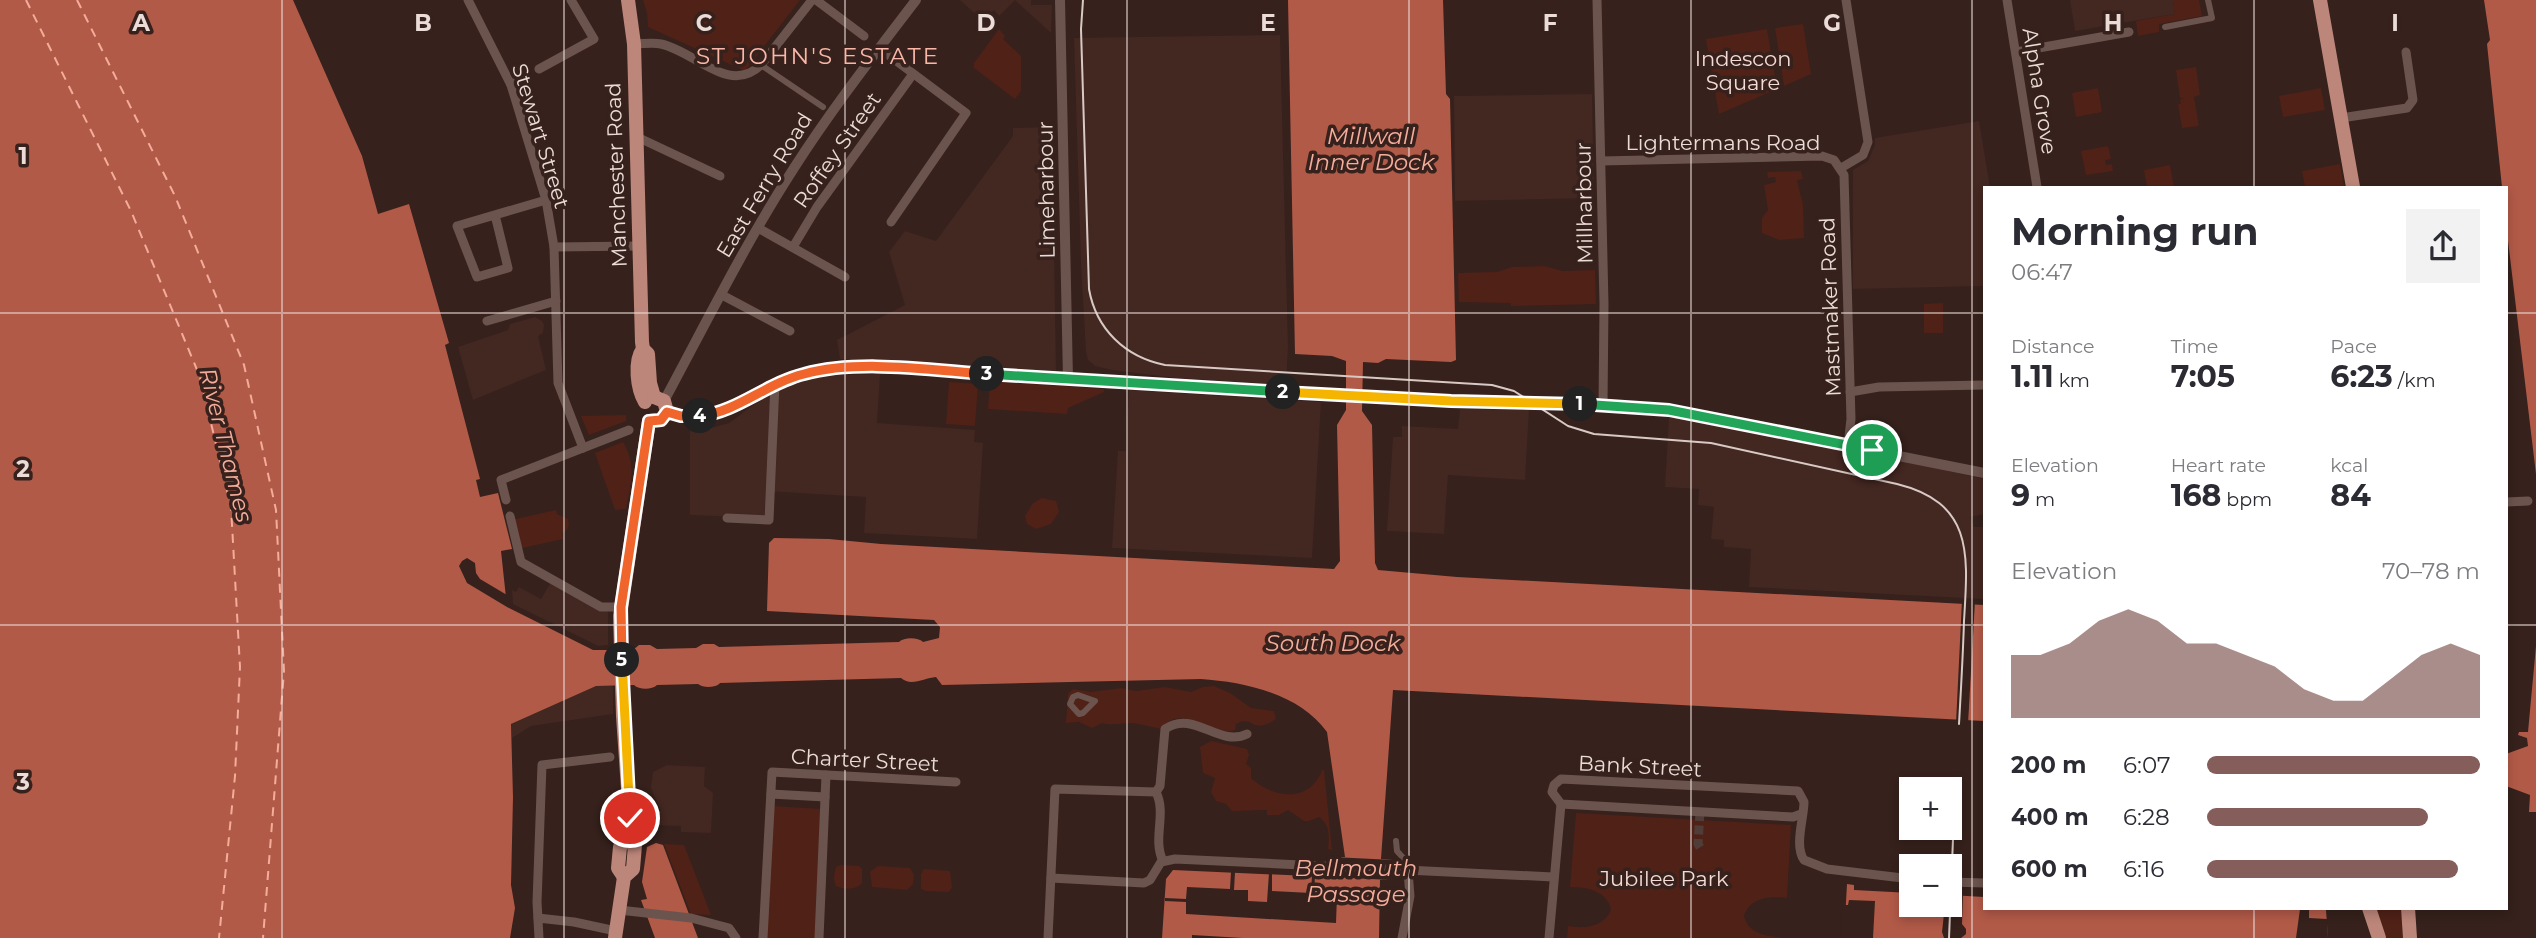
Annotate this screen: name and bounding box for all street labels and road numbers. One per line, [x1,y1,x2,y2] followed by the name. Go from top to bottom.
[2018,26,2062,156] street label: Alpha Grove
[507,61,575,211] street label: Stewart Street
[600,82,632,268] street label: Manchester Road
[788,87,886,213] street label: Roffey Street
[711,108,817,262] street label: East Ferry Road
[1032,121,1060,259] street label: Limeharbour
[1625,130,1821,155] street label: Lightermans Road
[1570,142,1598,264] street label: Millharbour
[1814,217,1846,397] street label: Mastmaker Road
[790,744,940,776] street label: Charter Street
[1577,750,1703,782] street label: Bank Street

